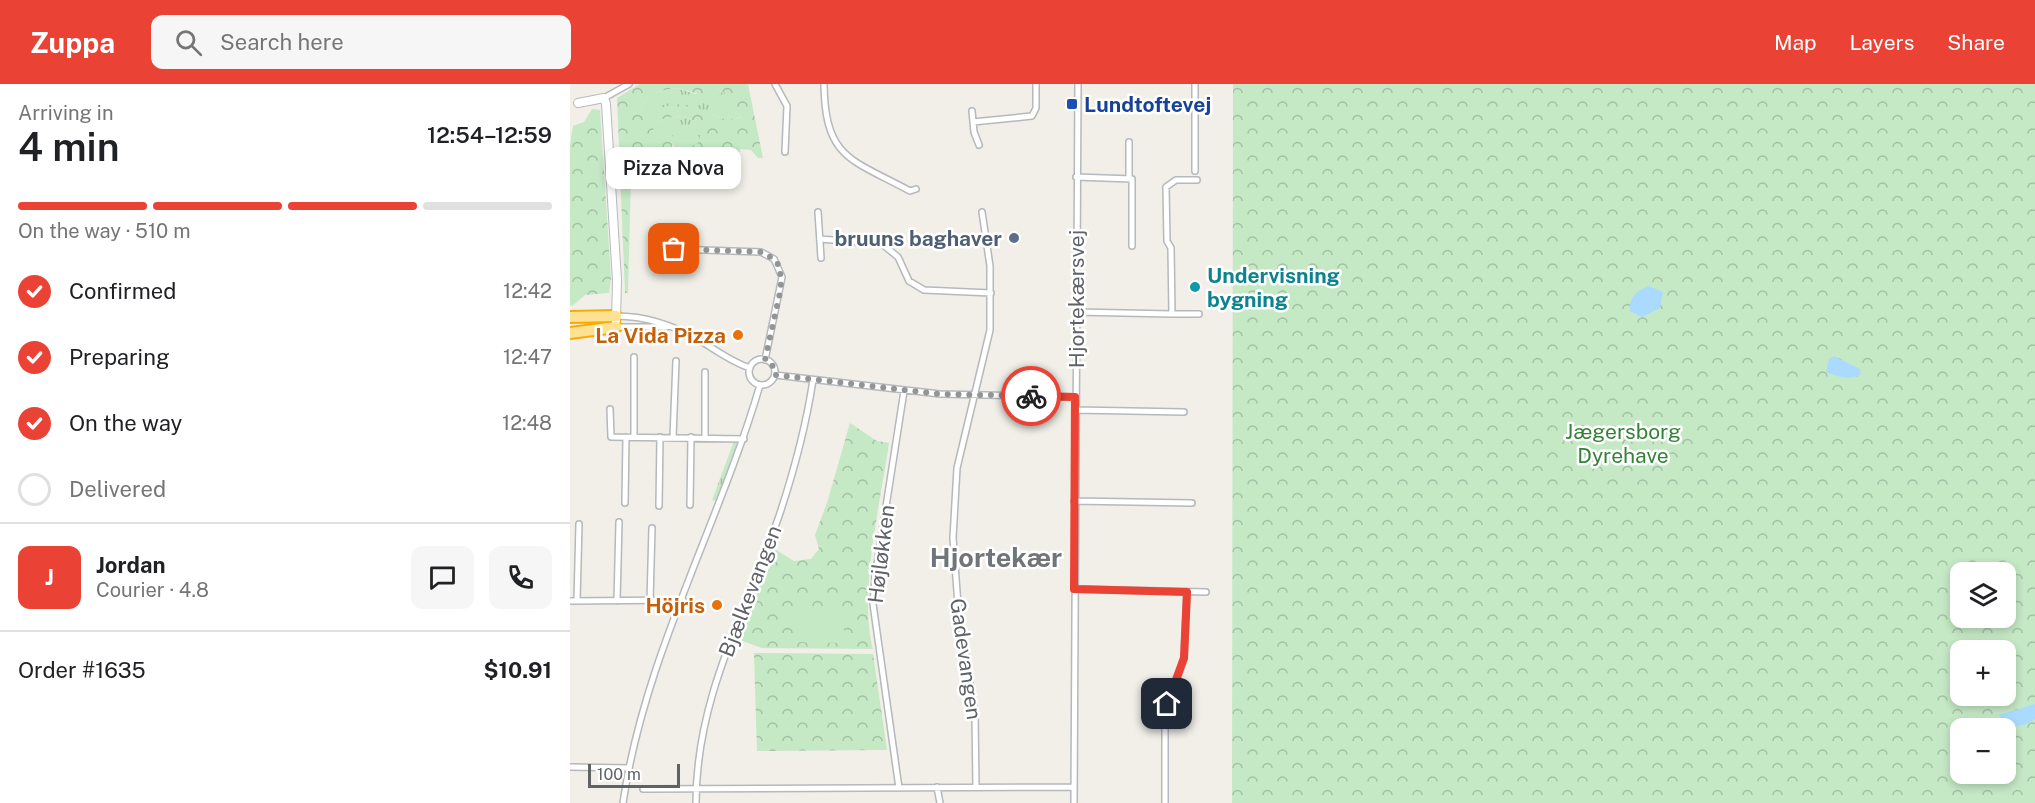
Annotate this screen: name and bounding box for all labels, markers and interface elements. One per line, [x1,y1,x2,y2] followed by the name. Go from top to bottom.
[151,15,571,69] search box
[30,26,115,59] text: Zuppa
[172,26,205,59] icon: search
[220,29,344,55] text: Search here
[1774,30,1817,55] text: Map
[1850,30,1914,55] text: Layers
[1947,30,2005,55] text: Share
[1084,92,1211,117] place label: Lundtoftevej
[1065,97,1079,111] marker: Lundtoftevej
[18,101,113,125] text: Arriving in
[427,122,552,148] text: 12:54–12:59
[18,124,120,170] text: 4 min
[606,147,742,189] callout: Pizza Nova
[623,156,724,180] text: Pizza Nova
[18,219,190,243] text: On the way · 510 m
[648,223,699,274] pin
[834,226,1002,251] place label: bruuns baghaver
[1064,230,1089,368] street label: Hjortekærsvej
[1007,231,1021,245] marker: bruuns baghaver
[657,232,690,265] icon: bag
[1207,263,1340,312] place label: Undervisning bygning
[18,275,51,308] icon: check
[69,278,176,304] text: Confirmed
[503,279,552,303] text: 12:42
[1188,280,1202,294] marker: Undervisning bygning
[595,323,726,348] place label: La Vida Pizza
[731,328,745,342] marker: La Vida Pizza
[18,341,51,374] icon: check
[69,344,170,370] text: Preparing
[503,345,552,369] text: 12:47
[1001,366,1061,426] courier
[1015,380,1048,413] icon: bike
[18,407,51,440] icon: check
[69,410,182,436] text: On the way
[502,411,552,435] text: 12:48
[1565,419,1681,468] park label: Jægersborg Dyrehave
[69,476,166,502] text: Delivered
[863,503,899,605] street label: Højløkken
[713,522,787,660] street label: Bjælkevangen
[930,541,1062,573] district label: Hjortekær
[411,546,474,609] button: chat
[489,546,552,609] button: phone
[96,552,165,578] text: Jordan
[1950,562,2016,784] map controls
[1950,562,2016,628] button: layers
[45,564,54,590] text: J
[96,578,209,602] text: Courier · 4.8
[646,593,705,618] place label: Höjris
[945,597,987,721] street label: Gadevangen
[710,598,724,612] marker: Höjris
[1950,640,2016,706] button: +
[18,657,146,683] text: Order #1635
[484,657,552,683] text: $10.91
[1141,678,1192,729] pin
[1150,687,1183,720] icon: home
[1950,718,2016,784] button: −
[588,761,680,788] scale bar
[597,765,641,784] text: 100 m

